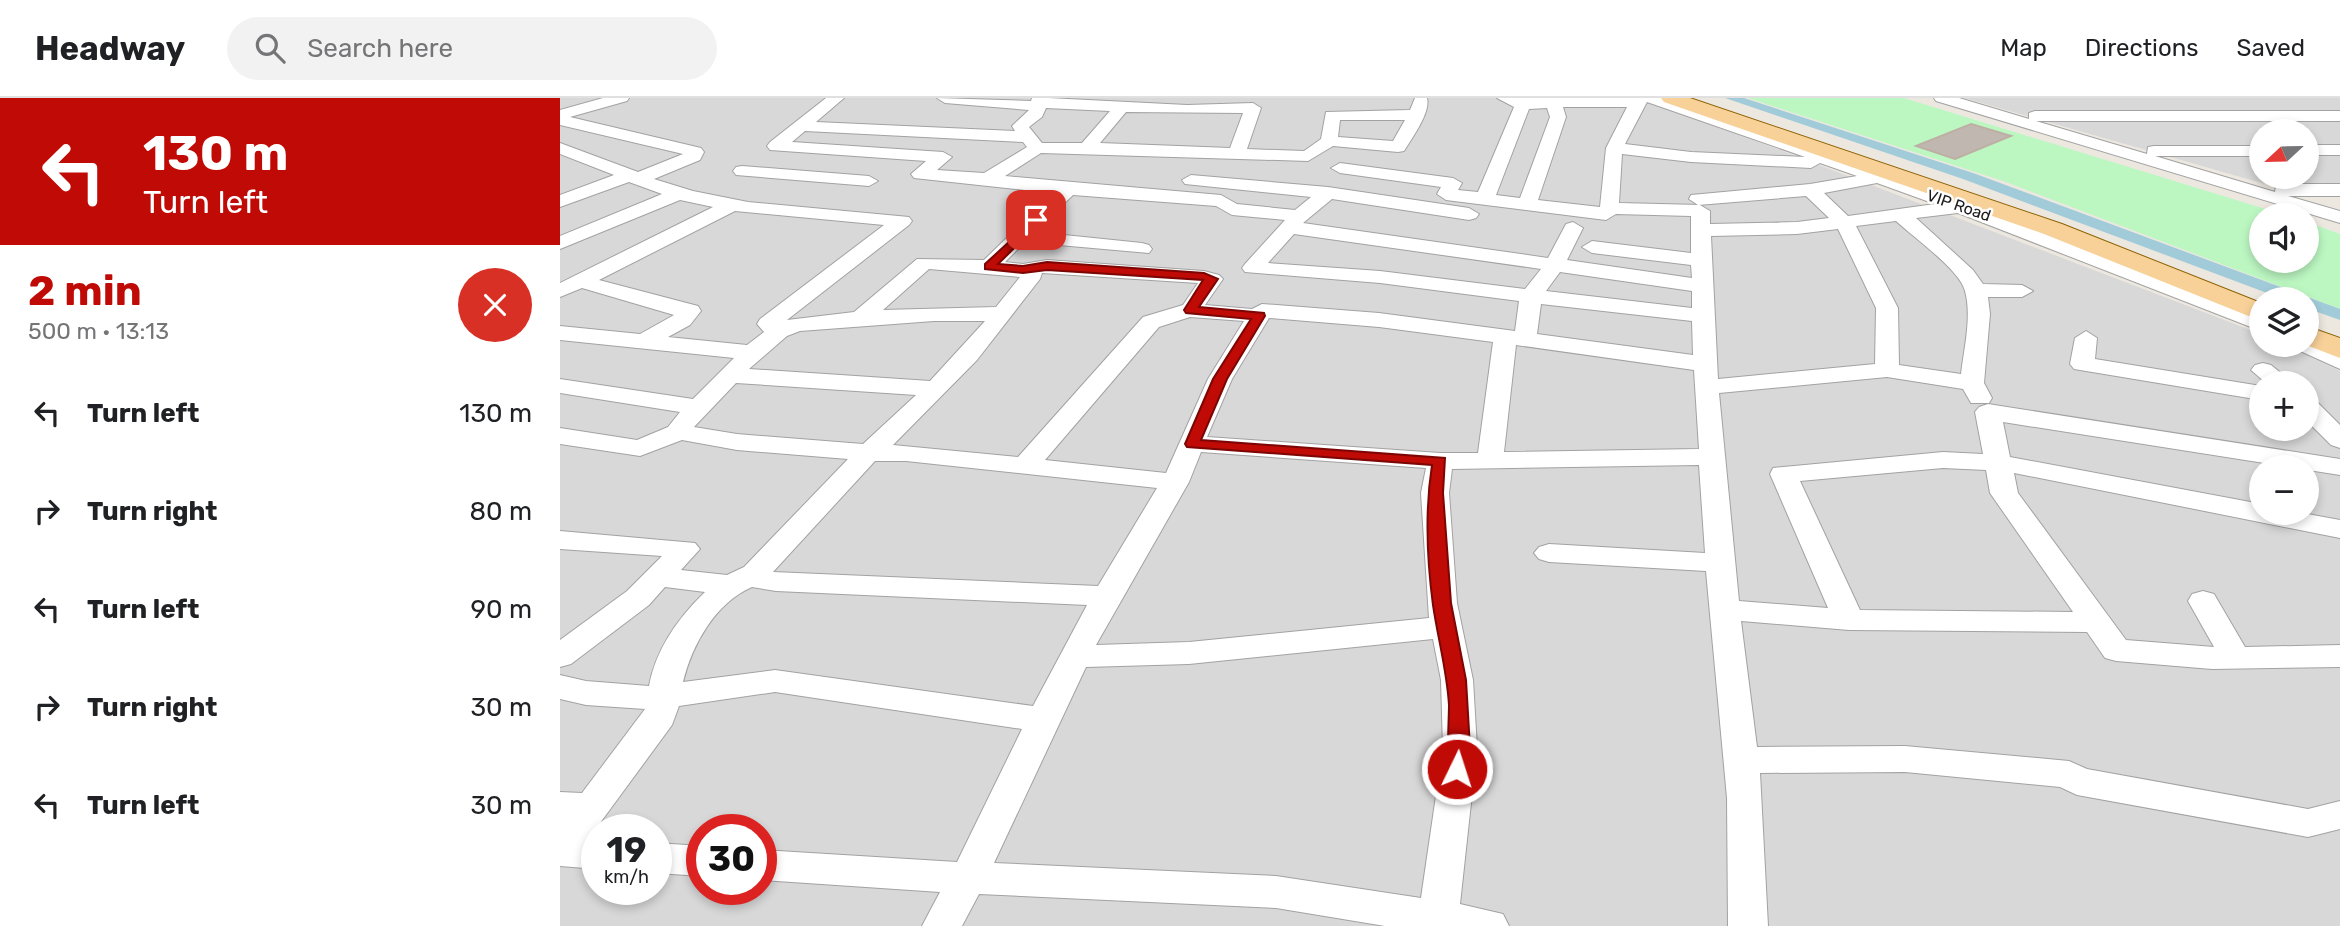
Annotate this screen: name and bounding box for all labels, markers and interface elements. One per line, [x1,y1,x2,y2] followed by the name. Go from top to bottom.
[227,17,717,80] search box
[35,29,185,68] text: Headway
[251,29,289,67] icon: search
[307,33,453,64] text: Search here
[2000,34,2047,62] text: Map
[2085,34,2198,62] text: Directions
[2236,34,2305,62] text: Saved
[2249,119,2319,189] north arrow
[2249,119,2319,525] map controls
[143,124,288,182] text: 130 m
[28,126,119,217] icon: left
[143,183,268,221] text: Turn left
[1924,186,1993,225] street label: VIP Road
[1006,190,1066,250] pin
[1017,201,1055,239] icon: arrive
[2249,203,2319,273] button: sound
[28,266,142,316] text: 2 min
[458,268,532,342] button: close
[2249,287,2319,357] button: layers
[28,317,169,345] text: 500 m · 13:13
[2249,371,2319,441] button: +
[28,394,66,432] icon: left
[87,398,199,429] text: Turn left
[459,398,532,429] text: 130 m
[2249,455,2319,525] button: −
[28,492,66,530] icon: right
[87,496,217,527] text: Turn right
[469,496,532,527] text: 80 m
[28,590,66,628] icon: left
[87,594,199,625] text: Turn left
[471,594,532,625] text: 90 m
[28,688,66,726] icon: right
[87,692,217,723] text: Turn right
[470,692,532,723] text: 30 m
[1420,732,1494,806] position arrow
[28,786,66,824] icon: left
[87,790,199,821] text: Turn left
[470,790,532,821] text: 30 m
[686,814,777,905] speed limit sign: 30
[607,829,646,871] text: 19
[604,866,649,888] text: km/h

